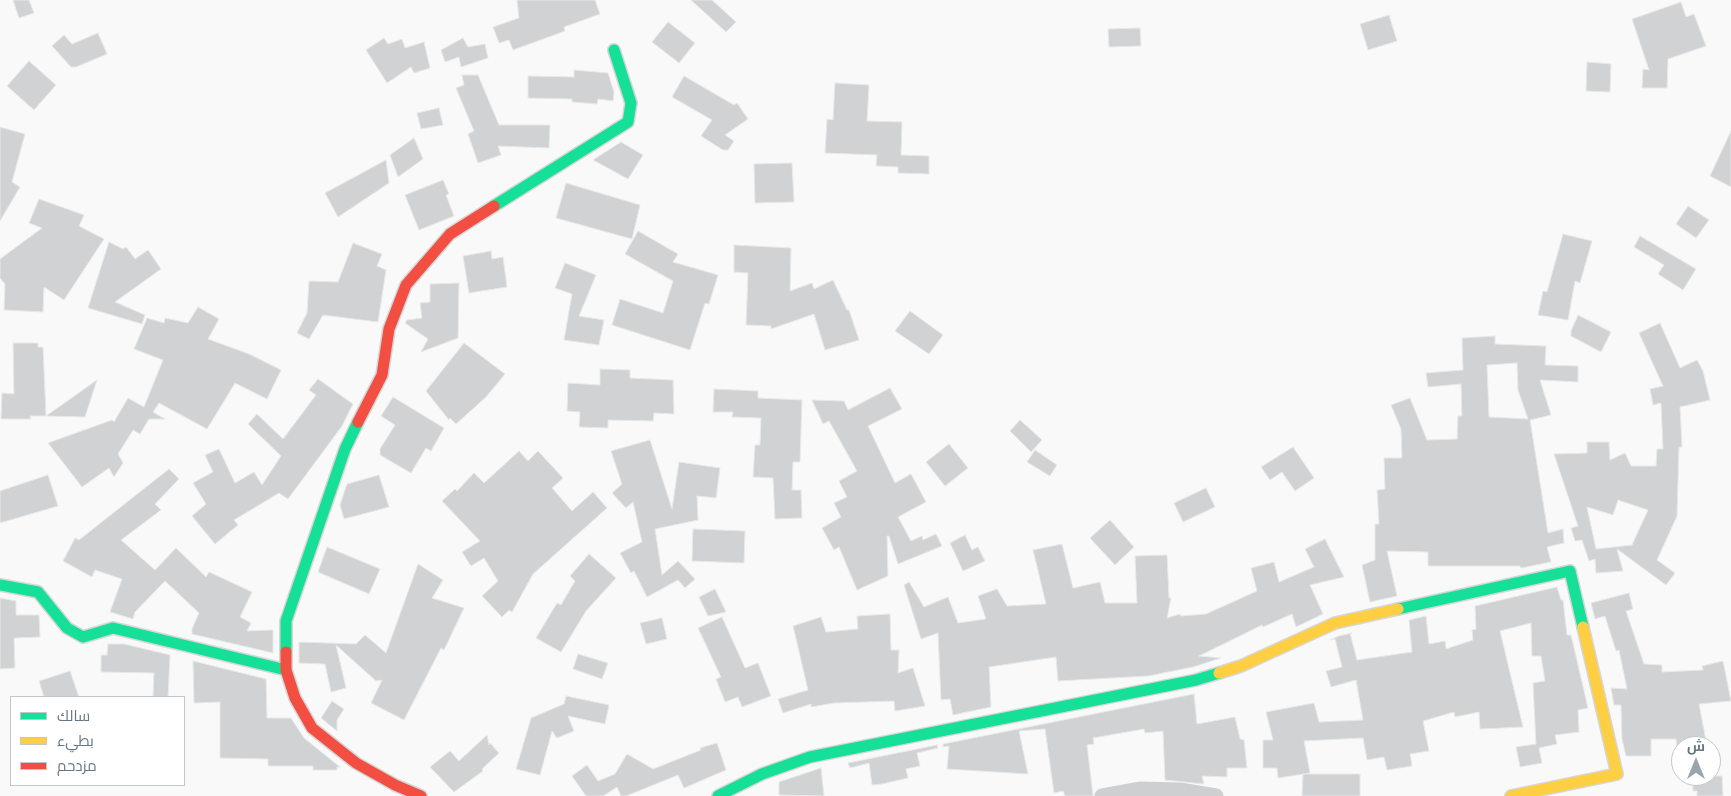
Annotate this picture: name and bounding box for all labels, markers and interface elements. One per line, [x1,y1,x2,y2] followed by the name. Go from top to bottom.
[10,696,185,786] legend
[57,707,90,726] text: سالك
[57,732,94,751] text: بطيء
[1671,736,1721,786] north arrow
[1687,738,1705,755] text: ش
[57,757,97,776] text: مزدحم

